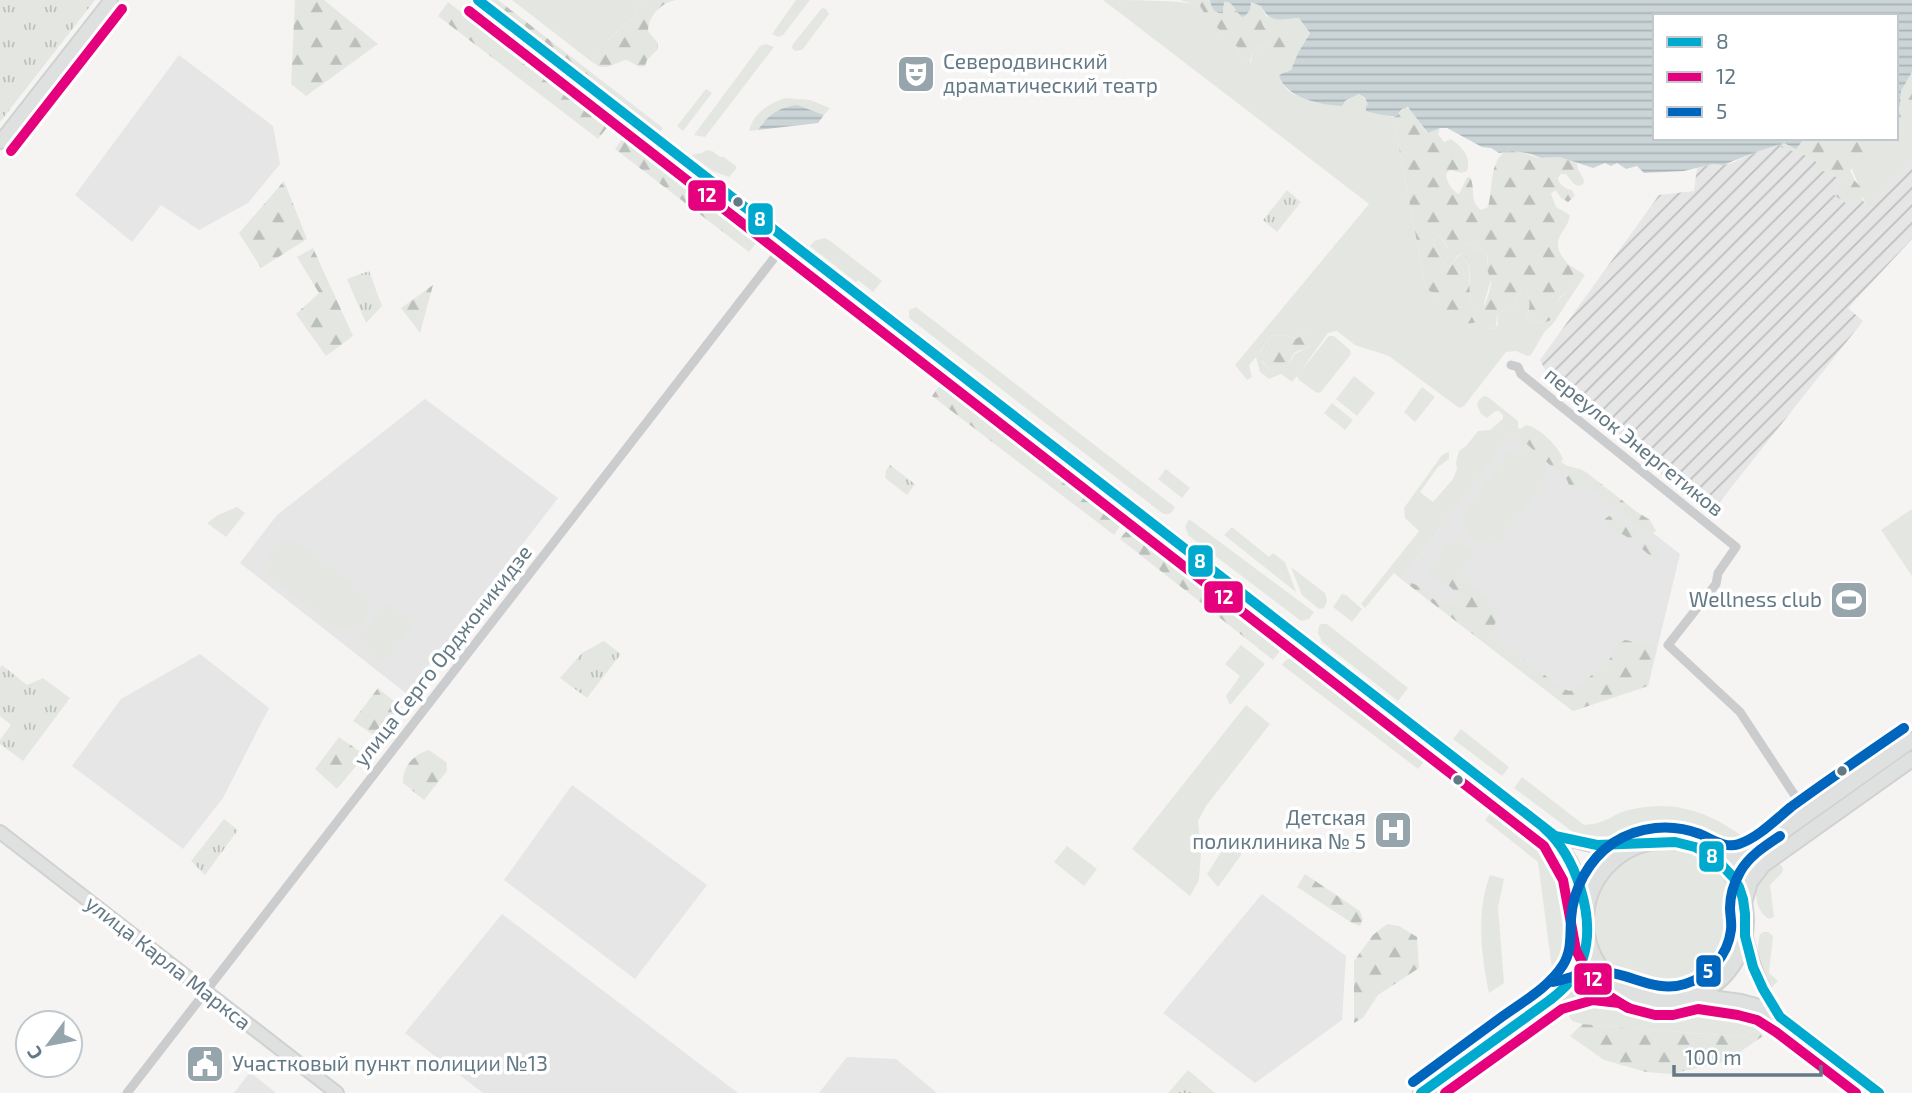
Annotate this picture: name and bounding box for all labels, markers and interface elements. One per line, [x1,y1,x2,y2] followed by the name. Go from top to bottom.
[1653,14,1898,140] legend
[1716,28,1729,53] text: 8
[943,48,1158,97] place label: Северодвинский драматический театр
[895,53,937,95] theatre icon: Северодвинский драматический театр
[1716,63,1736,88] text: 12
[1716,98,1727,123] text: 5
[687,179,727,212] line badge: 12
[697,183,717,206] text: 12
[731,195,745,209] unlabelled marker
[747,202,774,236] line badge: 8
[754,207,766,230] text: 8
[1540,361,1729,521] street label: переулок Энергетиков
[348,539,537,771] street label: улица Серго Орджоникидзе
[1187,544,1214,578] line badge: 8
[1194,549,1206,572] text: 8
[1828,579,1870,621] sports icon: Wellness club
[1203,580,1244,614] line badge: 12
[1214,585,1234,608] text: 12
[1689,586,1822,611] place label: Wellness club
[1835,764,1849,778] unlabelled marker
[1451,773,1465,787] unlabelled marker
[1192,804,1366,853] place label: Детская поликлиника № 5
[1372,809,1414,851] hospital icon: Детская поликлиника № 5
[1698,840,1725,873] line badge: 8
[1706,844,1718,867] text: 8
[81,889,257,1035] street label: улица Карла Маркса
[1695,954,1722,988] line badge: 5
[1703,959,1713,982] text: 5
[1573,962,1613,996] line badge: 12
[1583,967,1603,990] text: 12
[14,1009,84,1079] north arrow
[1674,1034,1821,1078] scale bar
[21,1042,47,1064] text: С
[184,1043,226,1085] public building icon: Участковый пункт полиции №13
[1685,1044,1742,1069] text: 100 m
[232,1050,548,1076] place label: Участковый пункт полиции №13

